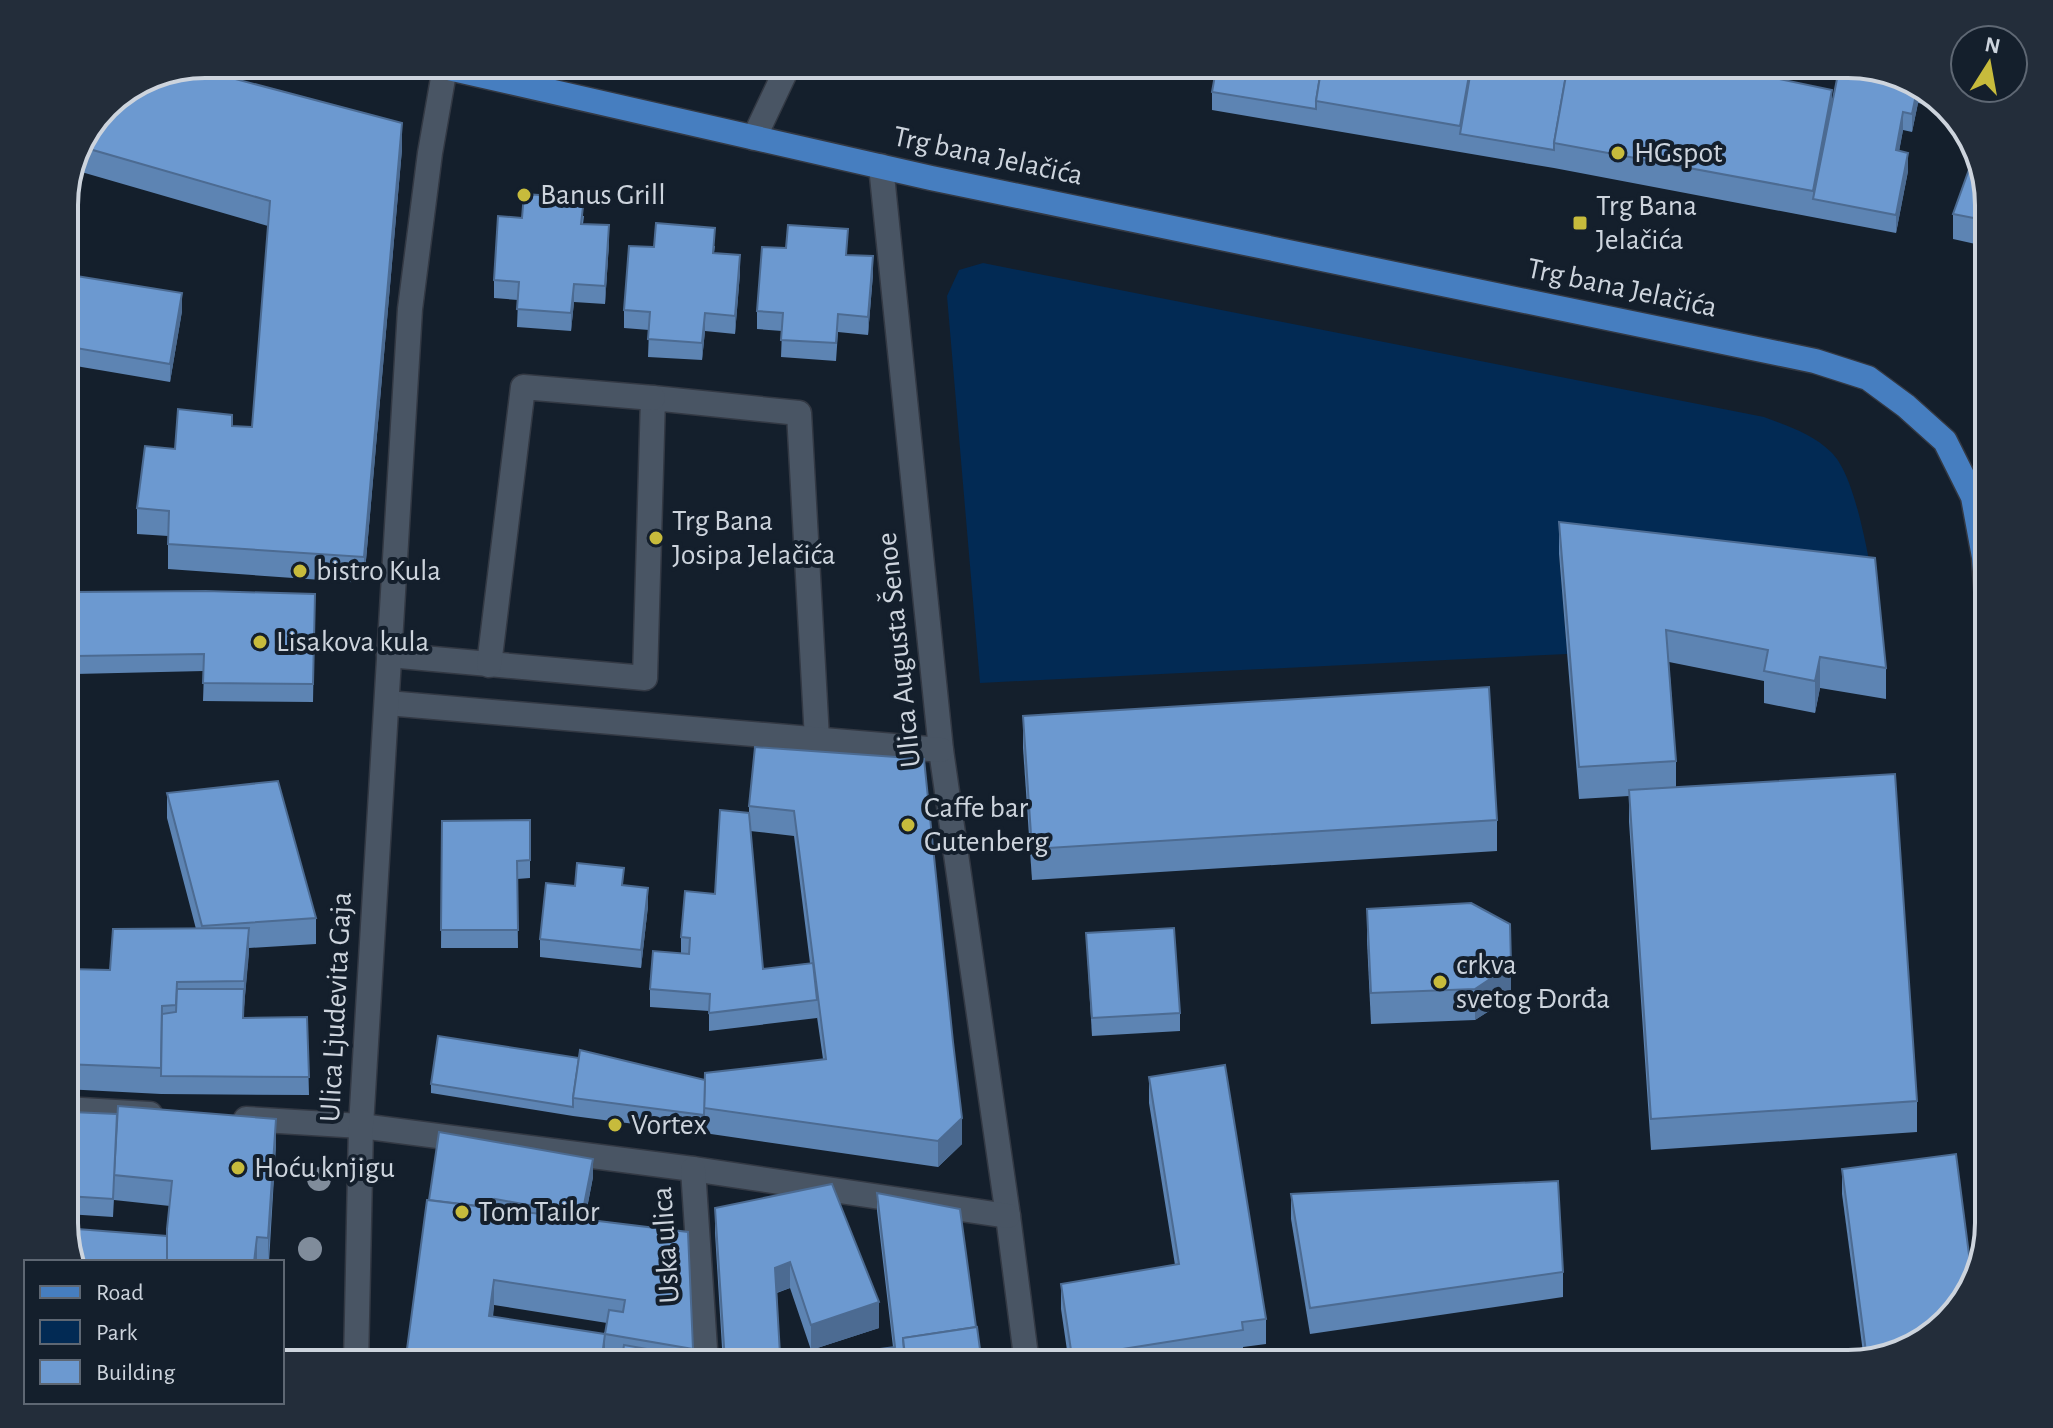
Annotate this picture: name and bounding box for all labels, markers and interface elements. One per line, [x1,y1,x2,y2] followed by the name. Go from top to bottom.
[1949,24,2029,104] north arrow
[1983,33,2002,58] text: N
[890,121,1086,191] street label: Trg bana Jelačića
[1634,138,1723,168] place label: HGspot
[1609,144,1627,162] marker: HGspot
[540,180,666,210] place label: Banus Grill
[515,186,533,204] marker: Banus Grill
[1596,191,1697,255] place label: Trg Bana Jelačića
[1571,214,1589,232] marker: Trg Bana Jelačića
[1524,253,1720,323] street label: Trg bana Jelačića
[672,506,836,570] place label: Trg Bana Josipa Jelačića
[647,529,665,547] marker: Trg Bana Josipa Jelačića
[870,531,926,769] street label: Ulica Augusta Šenoe
[316,556,441,586] place label: bistro Kula
[291,562,309,580] marker: bistro Kula
[276,627,429,657] place label: Lisakova kula
[251,633,269,651] marker: Lisakova kula
[924,793,1049,857] place label: Caffe bar Gutenberg
[899,816,917,834] marker: Caffe bar Gutenberg
[315,891,357,1123] street label: Ulica Ljudevita Gaja
[1456,950,1610,1014] place label: crkva svetog Đorđa
[1431,973,1449,991] marker: crkva svetog Đorđa
[631,1110,707,1140] place label: Vortex
[606,1116,624,1134] marker: Vortex
[254,1153,395,1183] place label: Hoću knjigu
[229,1159,247,1177] marker: Hoću knjigu
[647,1186,685,1304] street label: Uska ulica
[478,1197,600,1227] place label: Tom Tailor
[453,1203,471,1221] marker: Tom Tailor
[24,1260,284,1404] legend
[96,1281,144,1305] text: Road
[96,1321,137,1345] text: Park
[96,1361,175,1385] text: Building

